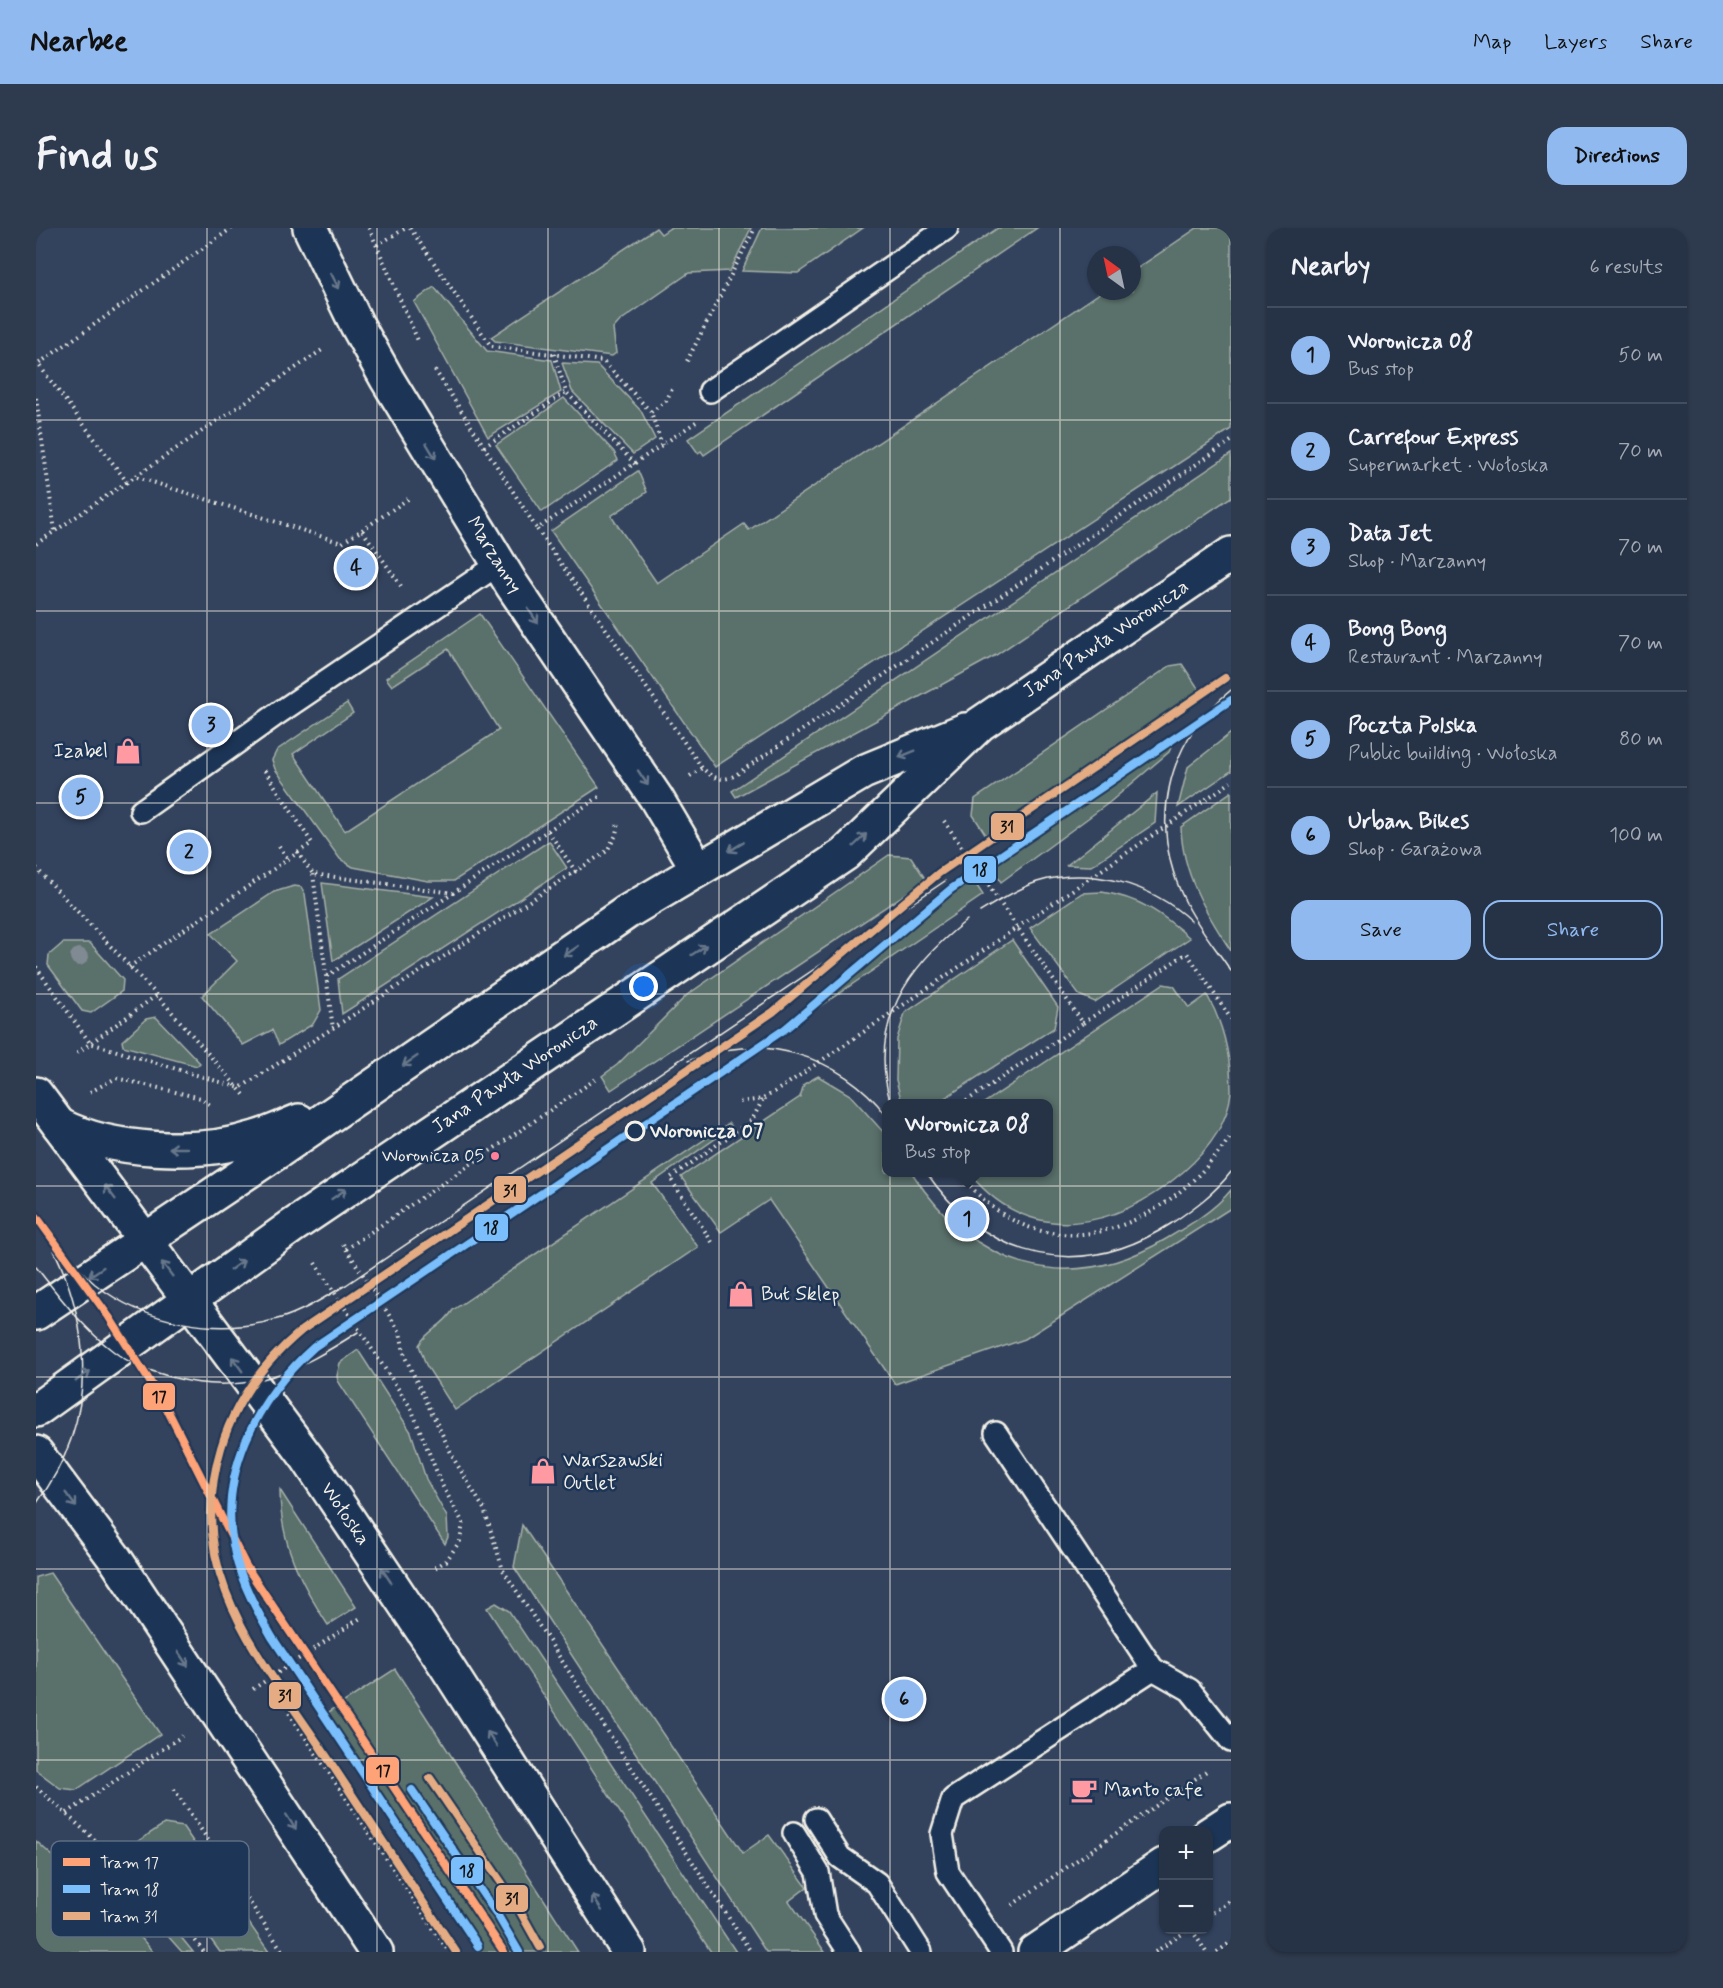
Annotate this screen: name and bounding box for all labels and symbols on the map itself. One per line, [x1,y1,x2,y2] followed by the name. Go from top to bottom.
[1087,246,1141,300] north arrow
[329,272,341,289] one-way arrow
[425,442,437,459] one-way arrow
[460,511,528,599] street label: Marzanny
[336,546,376,590] pin: 4
[1018,573,1194,705] street label: Jana Pawła Woronicza
[527,608,540,625] one-way arrow
[192,702,231,748] pin: 3
[113,736,143,766] shop icon: Izabel
[54,738,108,765] place label: Izabel
[898,749,916,760] one-way arrow
[637,769,649,786] one-way arrow
[62,774,100,820] pin: 5
[990,812,1025,841] line badge: 31
[1000,817,1014,838] text: 31
[170,830,208,874] pin: 2
[852,833,867,847] one-way arrow
[728,841,745,853] one-way arrow
[963,855,997,884] line badge: 18
[972,860,988,881] text: 18
[690,944,707,956] one-way arrow
[563,945,580,957] one-way arrow
[629,972,658,1001] your location
[427,1009,603,1141] street label: Jana Pawła Woronicza
[402,1055,419,1067] one-way arrow
[649,1118,763,1145] place label: Woronicza 07
[625,1121,645,1141] marker: Woronicza 07
[168,1142,188,1154] one-way arrow
[382,1144,484,1168] place label: Woronicza 05
[489,1150,501,1162] marker: Woronicza 05
[493,1175,527,1204] line badge: 31
[503,1181,517,1202] text: 31
[104,1185,116,1201] one-way arrow
[330,1188,347,1200] one-way arrow
[948,1196,986,1242] pin: 1
[474,1213,509,1242] line badge: 18
[483,1218,499,1239] text: 18
[228,1259,245,1271] one-way arrow
[161,1262,173,1278] one-way arrow
[88,1266,105,1279] one-way arrow
[726,1279,756,1309] shop icon: But Sklep
[761,1281,839,1308] place label: But Sklep
[231,1357,244,1373] one-way arrow
[75,1370,91,1382] one-way arrow
[142,1382,176,1411] line badge: 17
[151,1387,167,1408] text: 17
[563,1447,663,1497] place label: Warszawski Outlet
[528,1456,558,1486] shop icon: Warszawski Outlet
[314,1477,376,1551] street label: Wołoska
[65,1491,77,1507] one-way arrow
[379,1567,392,1584] one-way arrow
[177,1650,189,1667] one-way arrow
[884,1676,924,1722] pin: 6
[268,1681,302,1710] line badge: 31
[278,1686,292,1707] text: 31
[486,1730,499,1747] one-way arrow
[365,1756,400,1785] line badge: 17
[375,1761,391,1782] text: 17
[1069,1775,1099,1805] cafe icon: Manto cafe
[1104,1777,1203,1804] place label: Manto cafe
[285,1813,297,1830] one-way arrow
[51,1841,249,1937] legend
[100,1853,159,1874] text: Tram 17
[450,1856,484,1885] line badge: 18
[459,1861,475,1882] text: 18
[100,1880,160,1901] text: Tram 18
[495,1884,529,1913] line badge: 31
[505,1889,519,1910] text: 31
[591,1895,603,1912] one-way arrow
[100,1907,158,1928] text: Tram 31

